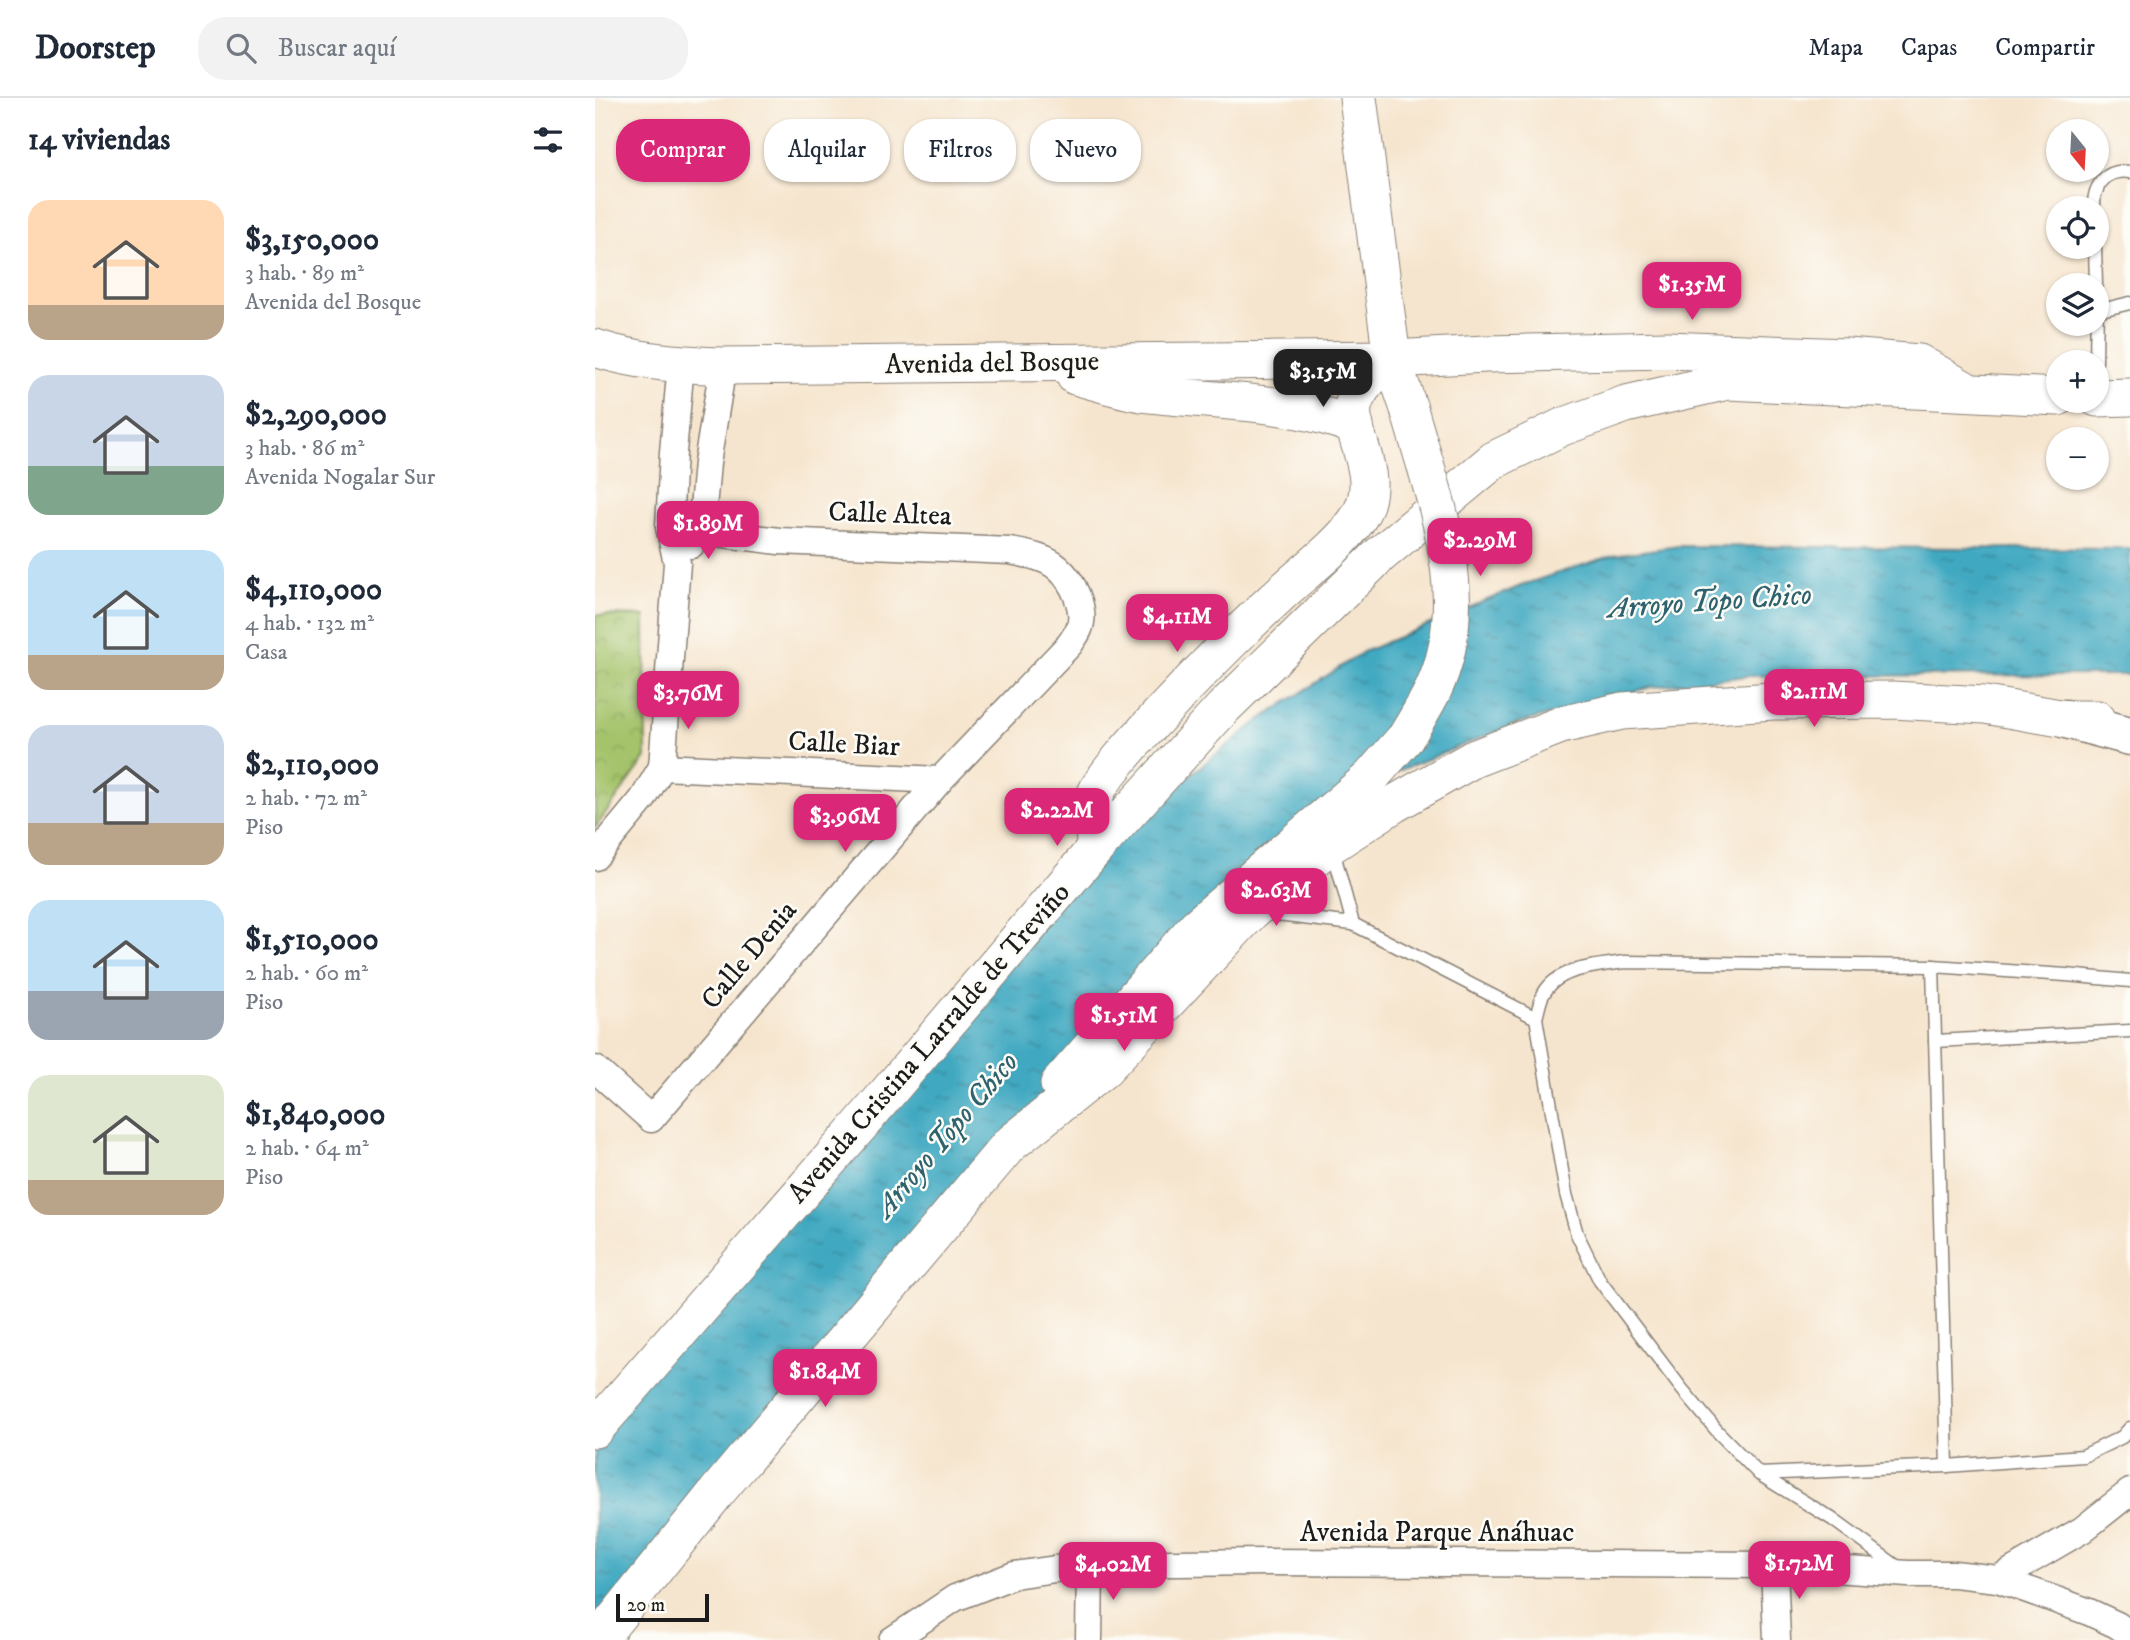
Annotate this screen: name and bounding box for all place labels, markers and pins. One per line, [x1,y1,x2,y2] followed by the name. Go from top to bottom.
[1635,262,1749,322] pin: $1.35M
[1266,350,1380,409] pin: $3.15M
[651,502,765,561] pin: $1.89M
[1423,518,1537,578] pin: $2.29M
[1120,594,1234,654] pin: $4.11M
[1757,670,1871,729] pin: $2.11M
[631,672,745,731] pin: $3.76M
[1000,788,1114,848] pin: $2.22M
[788,794,902,854] pin: $3.96M
[1219,868,1333,928] pin: $2.63M
[1067,993,1181,1053] pin: $1.51M
[768,1350,882,1409] pin: $1.84M
[1056,1542,1170,1602] pin: $4.02M
[1742,1542,1856,1601] pin: $1.72M

